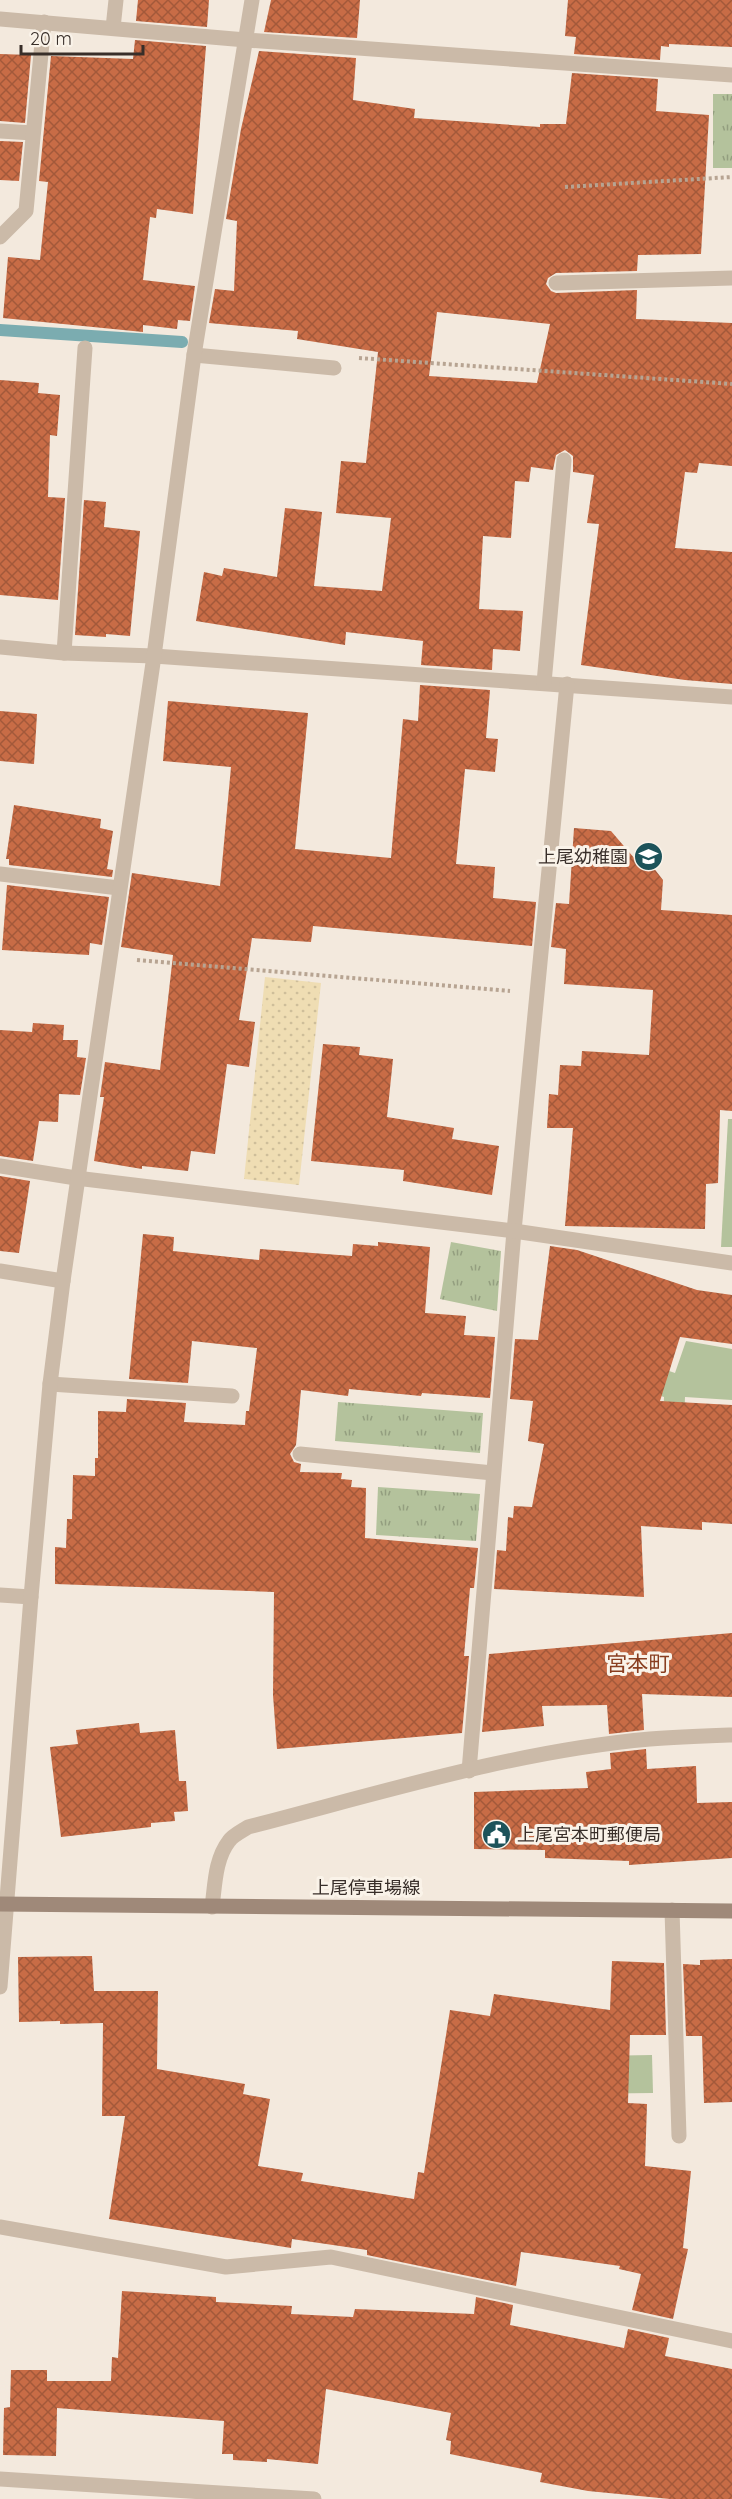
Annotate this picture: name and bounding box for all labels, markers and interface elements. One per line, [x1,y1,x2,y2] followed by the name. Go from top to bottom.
[21,18,142,56] scale bar
[30,27,72,50] text: 20 m
[633,841,665,873] school or university icon: 上尾幼稚園
[538,845,628,868] place label: 上尾幼稚園
[607,1650,670,1676] district label: 宮本町
[480,1819,512,1851] public building icon: 上尾宮本町郵便局
[517,1823,661,1846] place label: 上尾宮本町郵便局
[312,1876,420,1899] street label: 上尾停車場線

